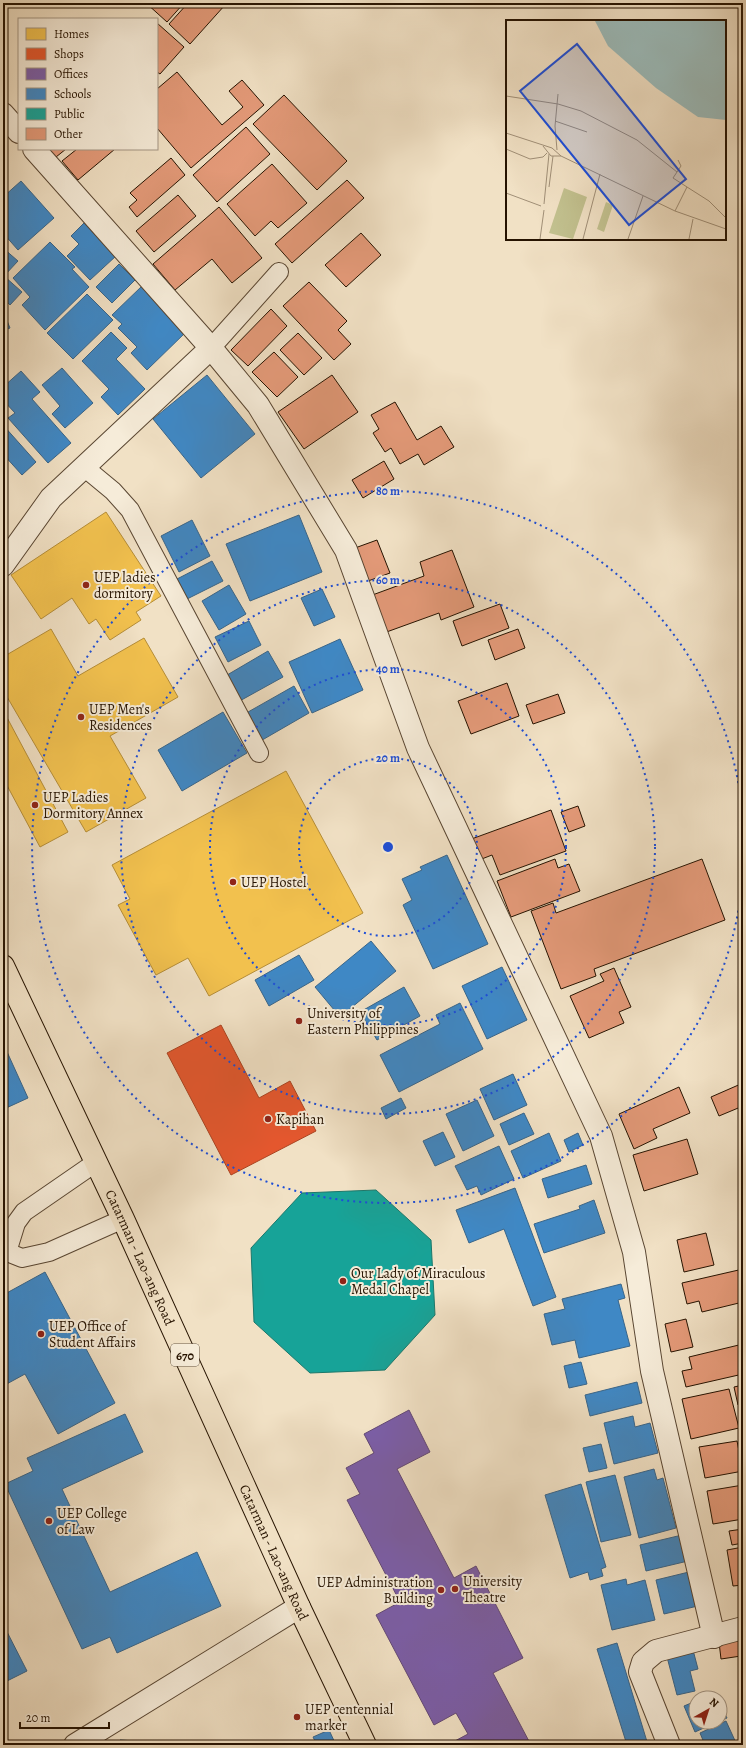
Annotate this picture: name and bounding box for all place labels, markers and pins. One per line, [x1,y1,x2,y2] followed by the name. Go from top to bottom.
[94,568,156,603] place label: UEP ladies dormitory
[81,580,91,590] marker: UEP ladies dormitory
[89,700,152,735] place label: UEP Men's Residences
[76,712,86,722] marker: UEP Men's Residences
[43,788,143,823] place label: UEP Ladies Dormitory Annex
[30,800,40,810] marker: UEP Ladies Dormitory Annex
[381,840,395,854] centre of rings
[241,873,307,892] place label: UEP Hostel
[228,877,238,887] marker: UEP Hostel
[307,1004,419,1039] place label: University of Eastern Philippines
[294,1016,304,1026] marker: University of Eastern Philippines
[276,1110,325,1129] place label: Kapihan
[263,1114,273,1124] marker: Kapihan
[351,1264,485,1299] place label: Our Lady of Miraculous Medal Chapel
[338,1276,348,1286] marker: Our Lady of Miraculous Medal Chapel
[49,1317,136,1352] place label: UEP Office of Student Affairs
[36,1329,46,1339] marker: UEP Office of Student Affairs
[57,1504,127,1539] place label: UEP College of Law
[44,1516,54,1526] marker: UEP College of Law
[463,1572,523,1607] place label: University Theatre
[317,1573,433,1608] place label: UEP Administration Building
[450,1584,460,1594] marker: University Theatre
[436,1585,446,1595] marker: UEP Administration Building
[305,1700,394,1735] place label: UEP centennial marker
[292,1712,302,1722] marker: UEP centennial marker

